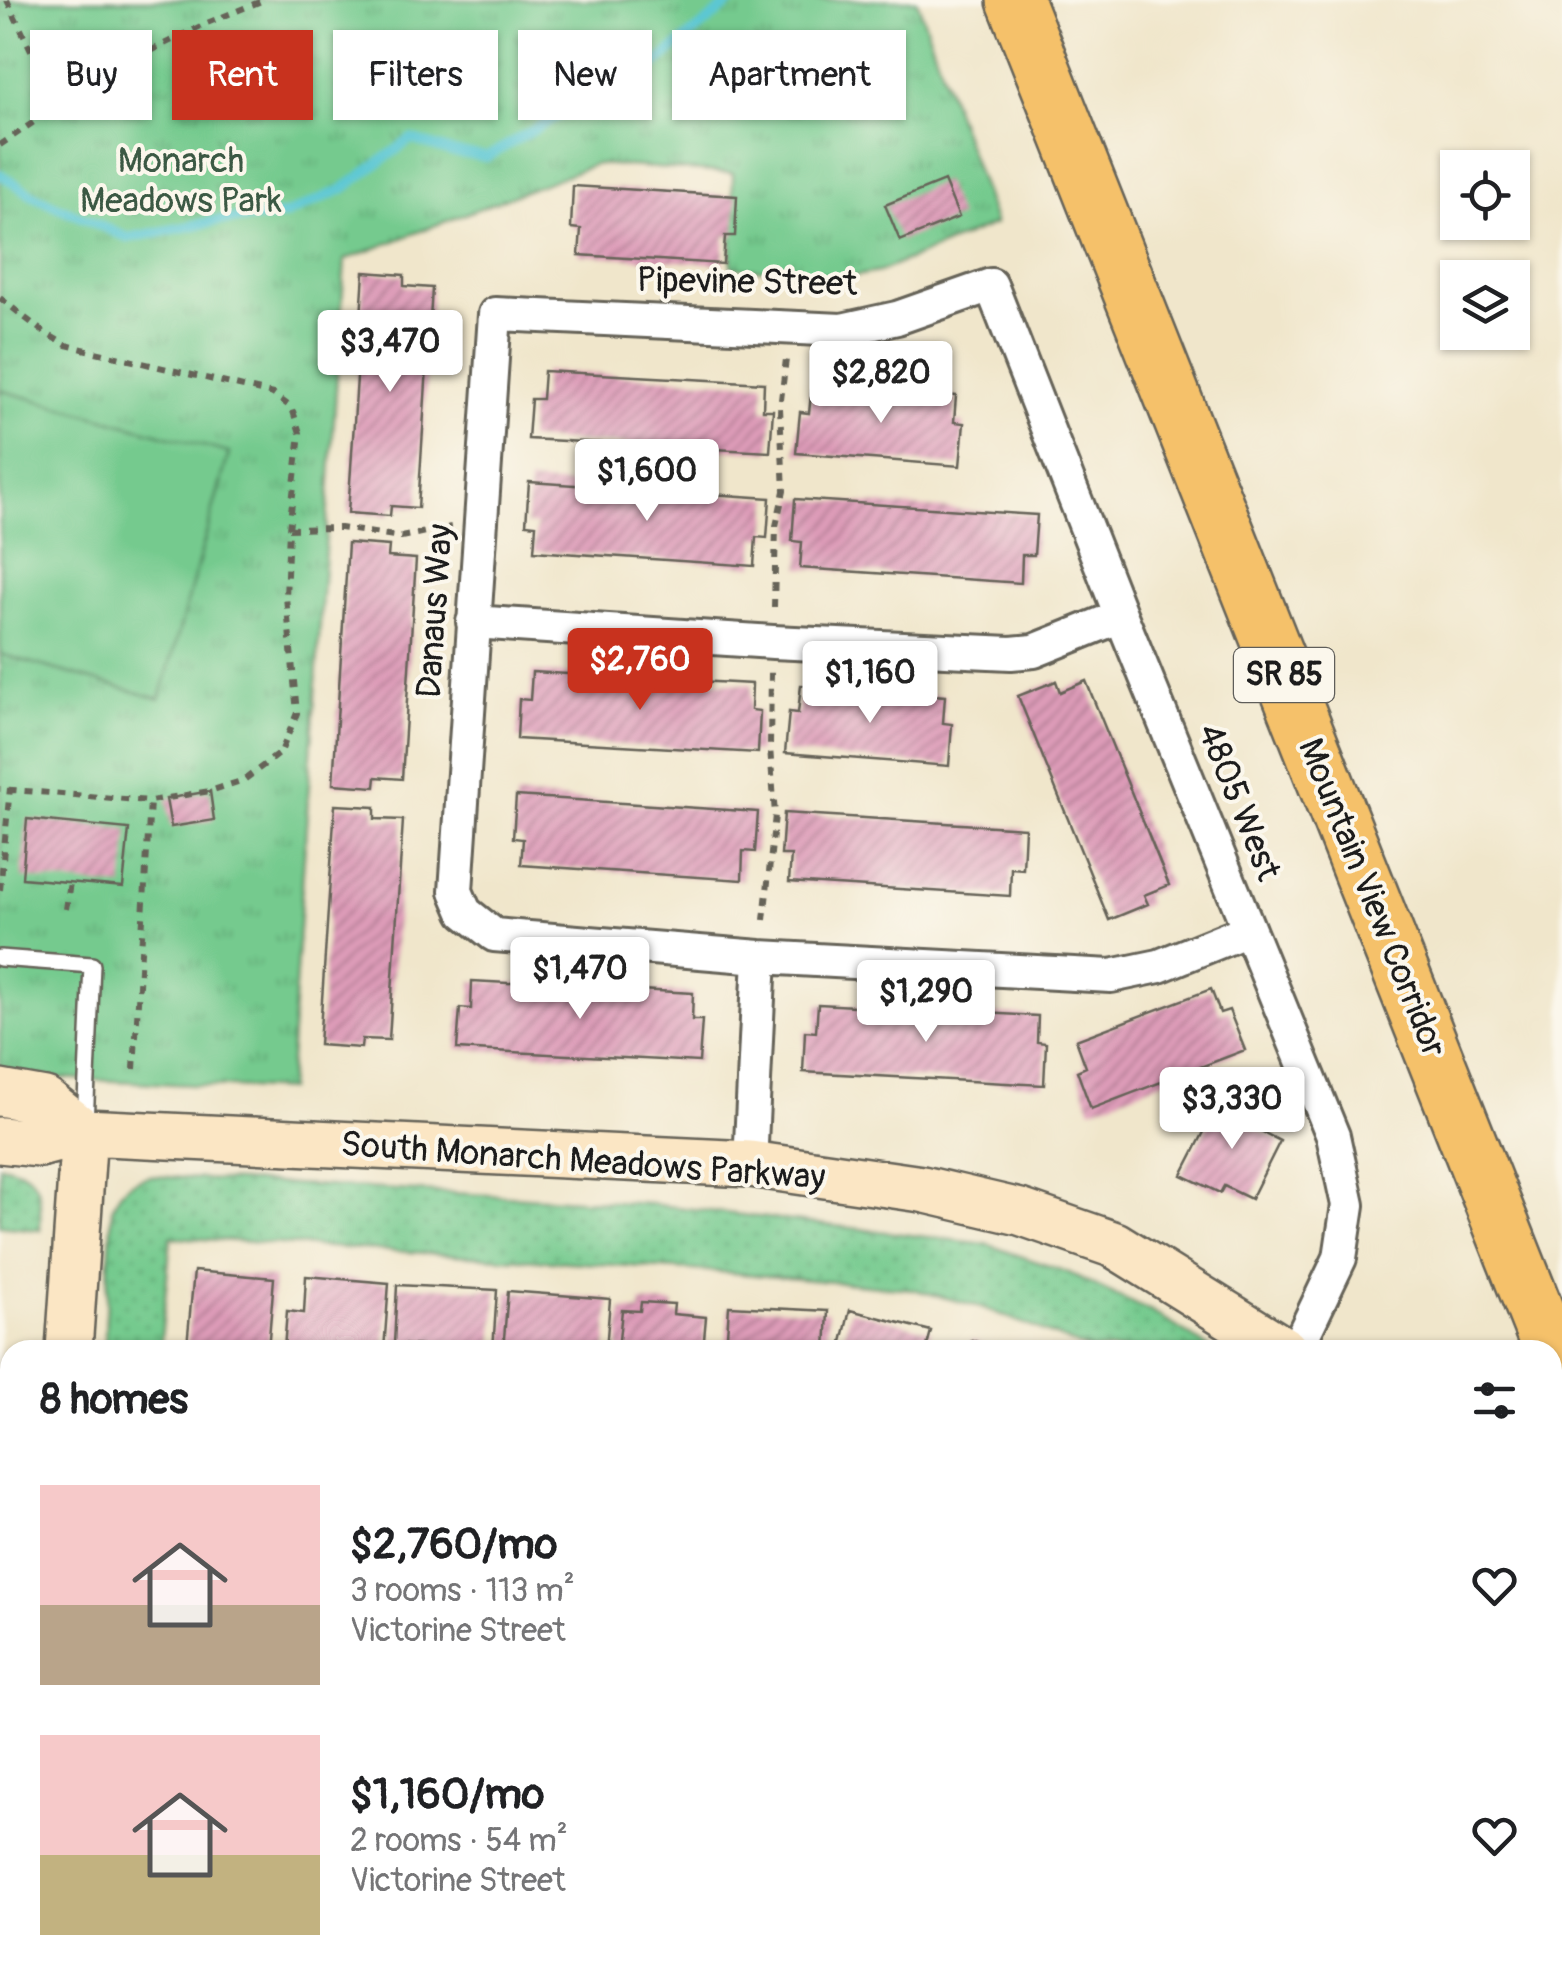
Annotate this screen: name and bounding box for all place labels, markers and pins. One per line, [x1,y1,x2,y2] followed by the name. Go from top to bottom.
[309,310,471,395] pin: $3,470
[800,341,962,426] pin: $2,820
[566,439,728,524] pin: $1,600
[559,628,721,713] pin: $2,760
[789,641,951,726] pin: $1,160
[499,937,661,1022] pin: $1,470
[845,960,1007,1045] pin: $1,290
[1151,1067,1313,1152] pin: $3,330

